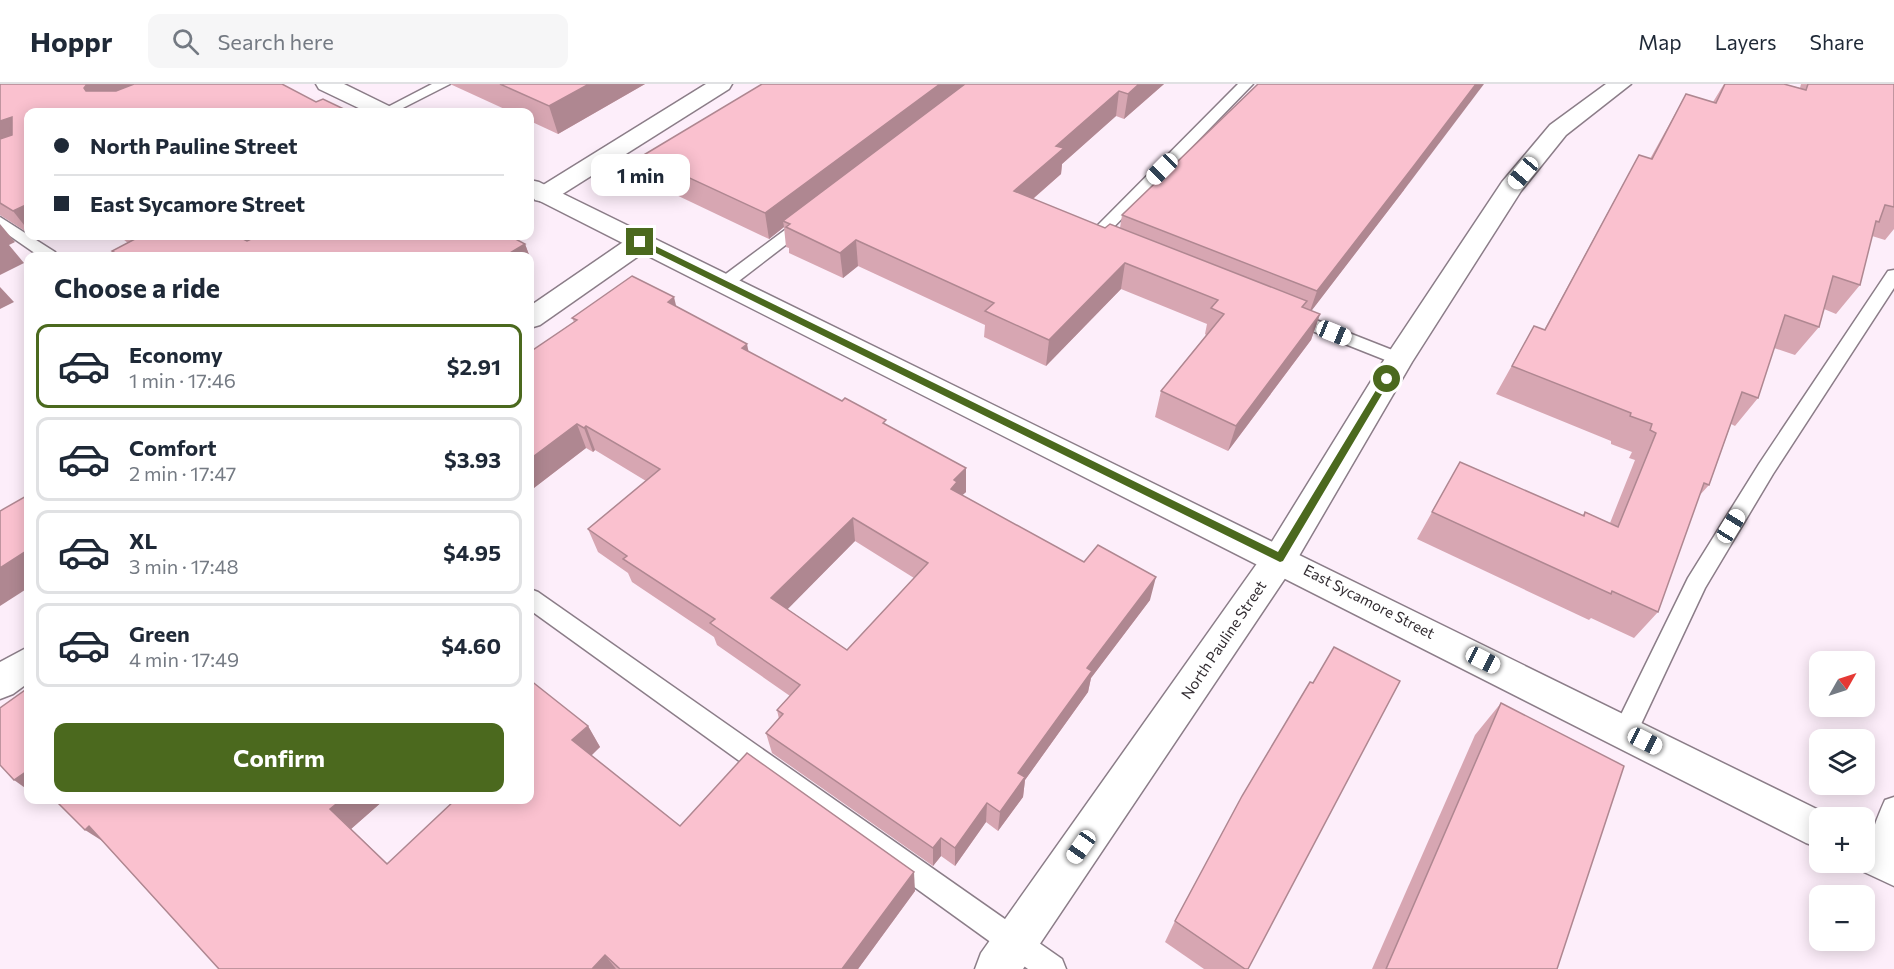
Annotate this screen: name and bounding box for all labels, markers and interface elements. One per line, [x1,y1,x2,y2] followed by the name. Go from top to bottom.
[148,14,568,68] search box
[30,24,112,58] text: Hoppr
[169,25,202,58] icon: search
[217,28,334,55] text: Search here
[1638,29,1682,54] text: Map
[1715,29,1777,54] text: Layers
[1810,29,1864,54] text: Share
[90,132,297,159] text: North Pauline Street
[1143,150,1181,188] car
[1505,153,1541,193] car
[590,155,690,197] callout: 1 min
[617,163,664,187] text: 1 min
[90,190,305,217] text: East Sycamore Street
[626,228,653,255] route end
[54,271,220,304] text: Choose a ride
[1314,318,1354,348] car
[57,339,111,393] icon: car
[129,341,223,368] text: Economy
[447,353,501,380] text: $2.91
[1373,365,1400,392] route start
[129,368,236,392] text: 1 min · 17:46
[57,432,111,486] icon: car
[129,434,217,461] text: Comfort
[444,446,501,473] text: $3.93
[129,461,236,485] text: 2 min · 17:47
[1714,506,1748,546] car
[57,525,111,579] icon: car
[129,527,157,554] text: XL
[443,539,501,566] text: $4.95
[129,554,239,578] text: 3 min · 17:48
[1301,560,1438,642] street label: East Sycamore Street
[1177,577,1269,702] street label: North Pauline Street
[57,618,111,672] icon: car
[129,620,190,647] text: Green
[441,632,501,659] text: $4.60
[1463,644,1503,676] car
[129,647,239,671] text: 4 min · 17:49
[1809,651,1875,717] north arrow
[1809,651,1875,951] map controls
[54,723,504,792] button: Confirm
[1625,725,1665,757] car
[1809,729,1875,795] button: layers
[1809,807,1875,873] button: +
[1063,827,1099,867] car
[1809,885,1875,951] button: −

